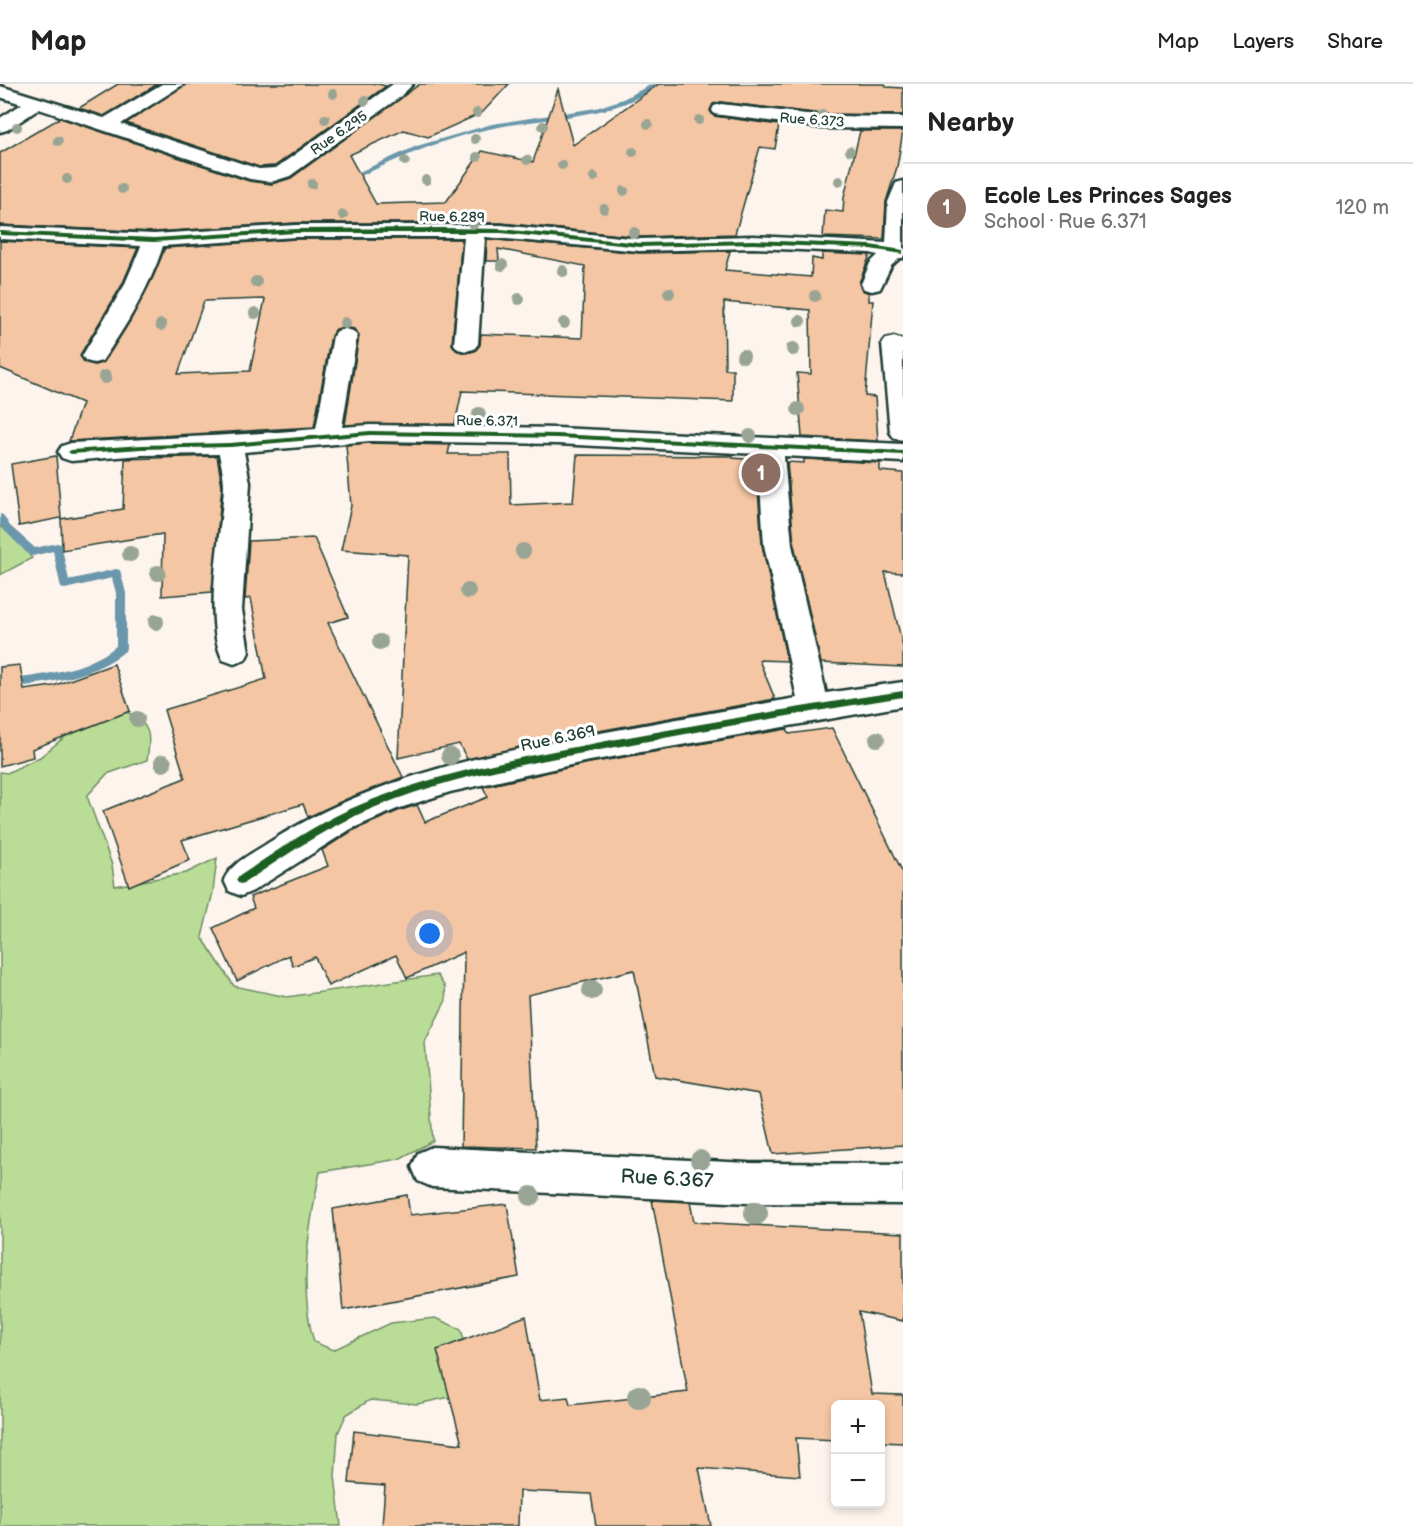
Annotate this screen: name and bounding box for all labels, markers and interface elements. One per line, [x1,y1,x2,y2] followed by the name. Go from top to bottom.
[30,25,86,58] text: Map
[1157,29,1199,54] text: Map
[1232,29,1294,54] text: Layers
[1327,29,1383,54] text: Share
[307,107,371,159] street label: Rue 6.295
[927,108,1014,139] text: Nearby
[779,109,845,131] street label: Rue 6.373
[984,183,1232,210] text: Ecole Les Princes Sages
[942,196,951,220] text: 1
[1336,196,1389,220] text: 120 m
[419,208,485,226] street label: Rue 6.289
[984,210,1147,234] text: School · Rue 6.371
[456,412,518,430] street label: Rue 6.371
[742,450,780,496] pin: 1
[519,722,597,756] street label: Rue 6.369
[415,919,444,948] your location
[620,1165,714,1193] street label: Rue 6.367
[831,1400,885,1508] map controls
[831,1400,885,1454] button: +
[831,1454,885,1508] button: −

